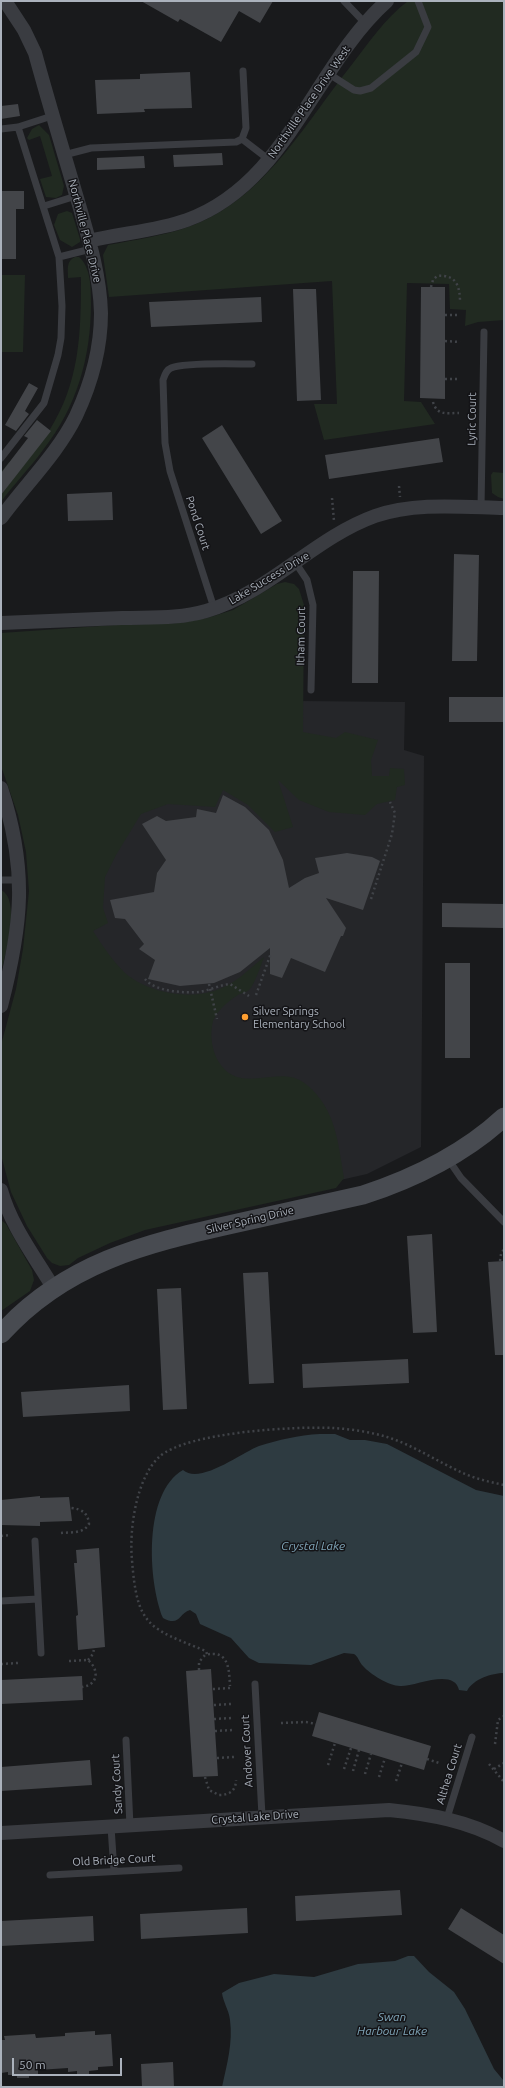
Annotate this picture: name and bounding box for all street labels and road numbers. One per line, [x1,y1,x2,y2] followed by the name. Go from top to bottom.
[265,43,353,161] street label: Northville Place Drive West
[66,178,104,284] street label: Northville Place Drive
[465,392,479,446] street label: Lyric Court
[183,494,213,552] street label: Pond Court
[226,549,312,607] street label: Lake Success Drive
[294,606,308,666] street label: Itham Court
[205,1203,295,1237] street label: Silver Spring Drive
[239,1715,255,1787] street label: Andover Court
[434,1742,464,1806] street label: Althea Court
[109,1754,125,1814] street label: Sandy Court
[211,1807,299,1827] street label: Crystal Lake Drive
[72,1851,156,1869] street label: Old Bridge Court

